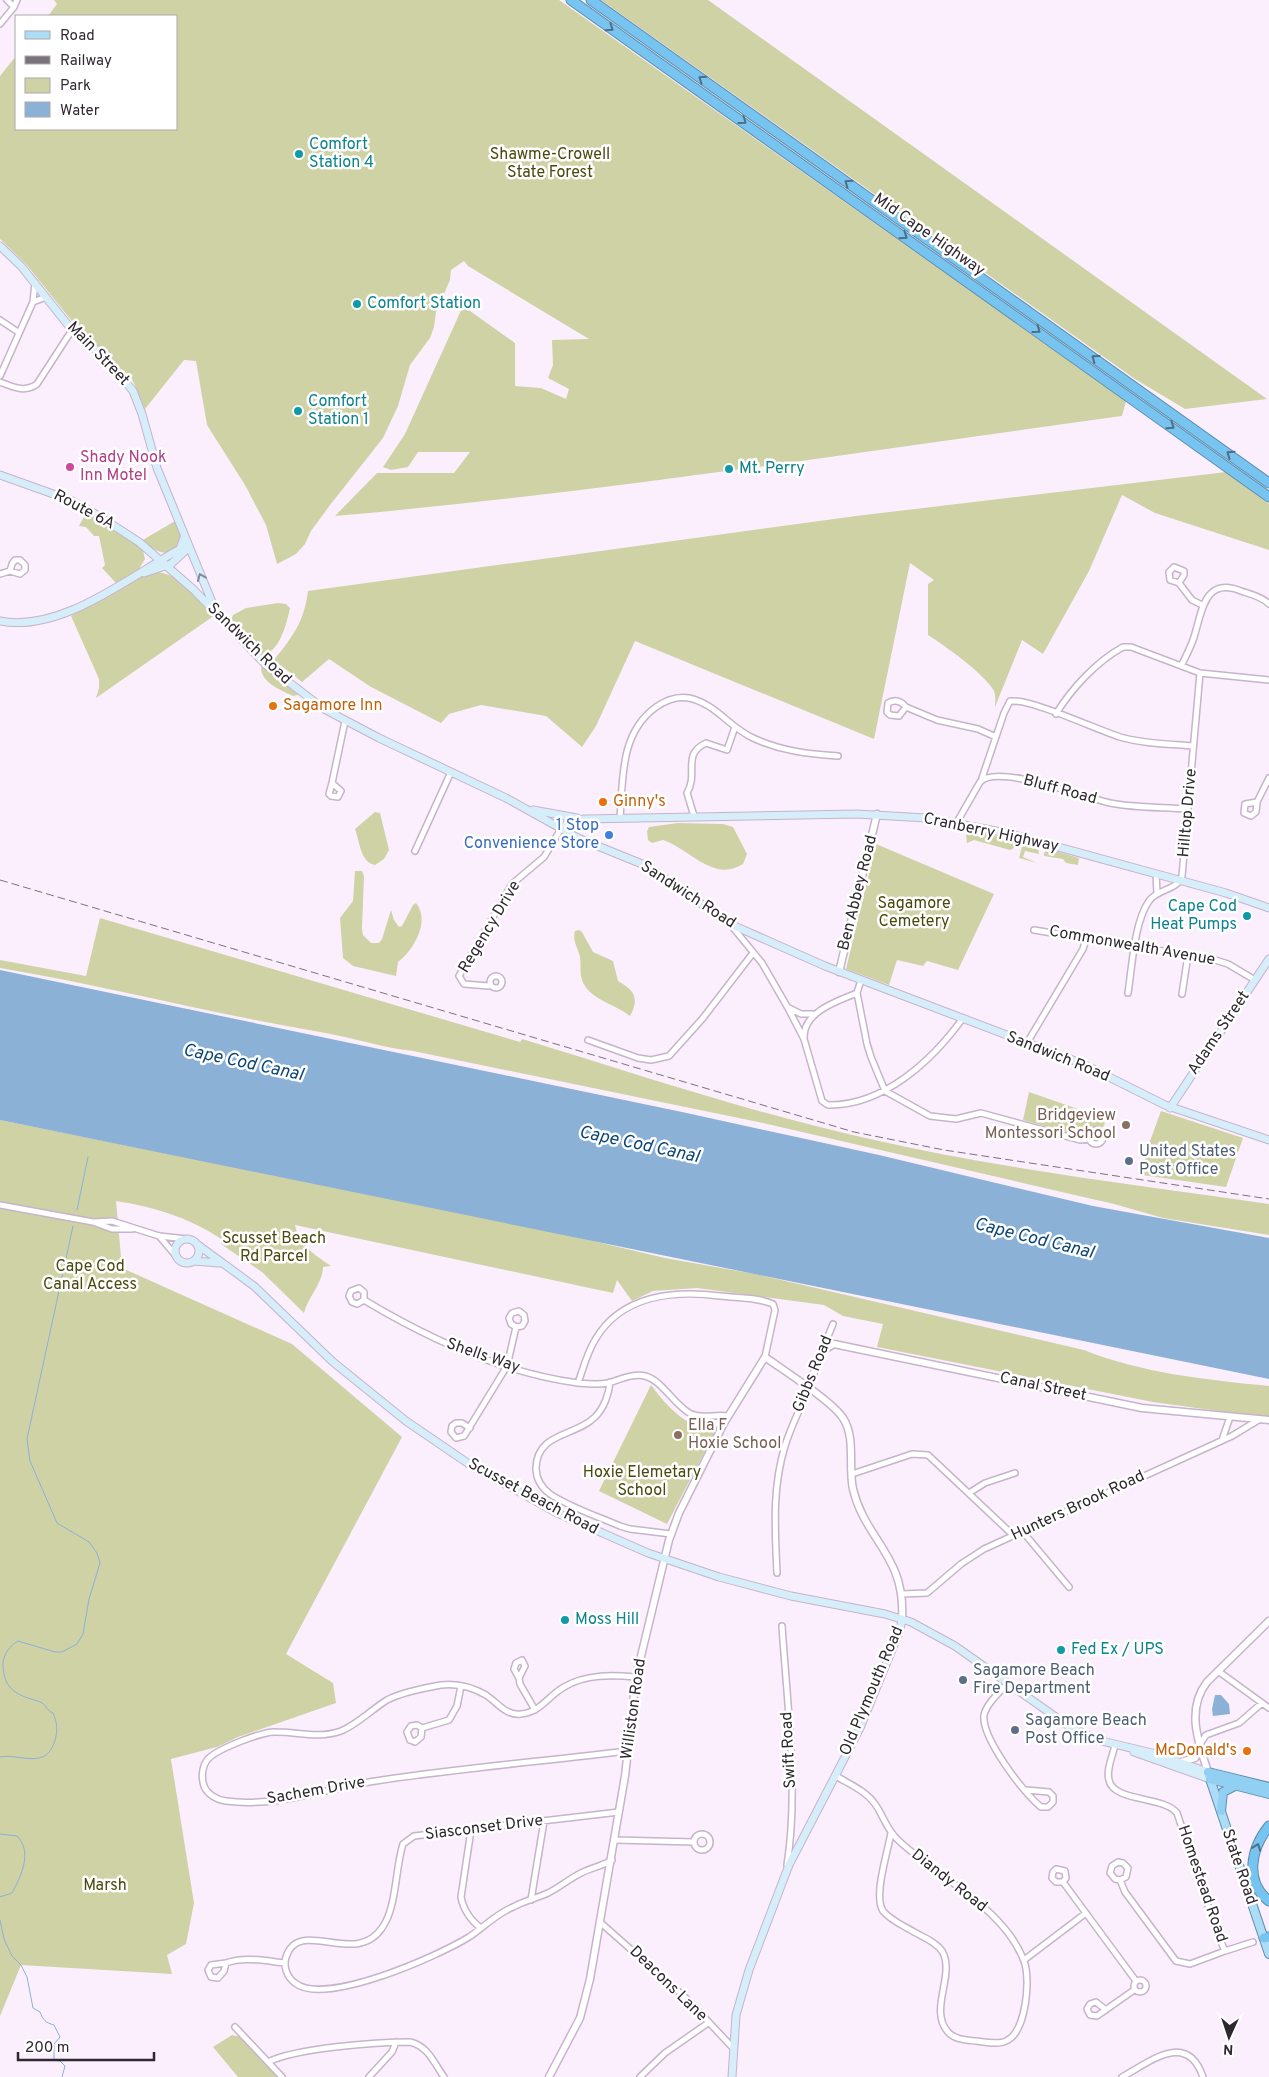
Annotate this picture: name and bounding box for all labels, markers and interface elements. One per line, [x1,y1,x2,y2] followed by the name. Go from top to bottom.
[15,15,178,130] legend
[604,22,614,31] one-way arrow
[60,27,95,46] text: Road
[60,52,112,71] text: Railway
[698,76,707,85] one-way arrow
[60,77,91,96] text: Park
[60,102,100,121] text: Water
[737,116,746,124] one-way arrow
[309,135,374,173] place label: Comfort Station 4
[490,145,610,183] park label: Shawme-Crowell State Forest
[293,148,305,160] marker: Comfort Station 4
[844,180,854,189] one-way arrow
[869,189,989,281] street label: Mid Cape Highway
[899,230,908,239] one-way arrow
[367,294,481,314] place label: Comfort Station
[351,298,363,310] marker: Comfort Station
[62,318,134,390] street label: Main Street
[1031,324,1041,333] one-way arrow
[1091,355,1101,364] one-way arrow
[308,392,369,430] place label: Comfort Station 1
[292,405,304,417] marker: Comfort Station 1
[1165,420,1175,429] one-way arrow
[80,448,167,486] place label: Shady Nook Inn Motel
[1226,451,1236,460] one-way arrow
[739,459,805,479] place label: Mt. Perry
[64,461,76,473] marker: Shady Nook Inn Motel
[723,463,735,475] marker: Mt. Perry
[50,486,118,535] street label: Route 6A
[197,573,208,582] one-way arrow
[203,599,295,689] street label: Sandwich Road
[283,696,383,716] place label: Sagamore Inn
[267,700,279,712] marker: Sagamore Inn
[1174,768,1202,858] street label: Hilltop Drive
[1021,771,1099,809] street label: Bluff Road
[613,792,666,812] place label: Ginny's
[597,796,609,808] marker: Ginny's
[921,809,1061,857] street label: Cranberry Highway
[464,816,599,854] place label: 1 Stop Convenience Store
[603,829,615,841] marker: 1 Stop Convenience Store
[834,833,882,953] street label: Ben Abbey Road
[637,857,739,933] street label: Sandwich Road
[455,877,525,977] street label: Regency Drive
[877,894,951,932] park label: Sagamore Cemetery
[1150,897,1237,935] place label: Cape Cod Heat Pumps
[1241,910,1253,922] marker: Cape Cod Heat Pumps
[1047,922,1217,970] street label: Commonwealth Avenue
[1184,987,1254,1079] street label: Adams Street
[1003,1027,1113,1087] street label: Sandwich Road
[181,1039,307,1087] water label: Cape Cod Canal
[985,1106,1116,1144] place label: Bridgeview Montessori School
[1120,1119,1132,1131] marker: Bridgeview Montessori School
[577,1121,703,1169] water label: Cape Cod Canal
[1139,1142,1236,1180] place label: United States Post Office
[1123,1155,1135,1167] marker: United States Post Office
[972,1213,1098,1265] water label: Cape Cod Canal
[222,1229,326,1267] park label: Scusset Beach Rd Parcel
[43,1257,137,1295] park label: Cape Cod Canal Access
[789,1333,837,1415] street label: Gibbs Road
[444,1334,522,1378] street label: Shells Way
[998,1368,1088,1406] street label: Canal Street
[688,1416,781,1454] place label: Ella F Hoxie School
[672,1429,684,1441] marker: Ella F Hoxie School
[464,1454,602,1540] street label: Scusset Beach Road
[583,1463,701,1501] park label: Hoxie Elemetary School
[1008,1466,1148,1546] street label: Hunters Brook Road
[575,1610,639,1630] place label: Moss Hill
[559,1614,571,1626] marker: Moss Hill
[836,1623,908,1759] street label: Old Plymouth Road
[1071,1640,1164,1660] place label: Fed Ex / UPS
[1055,1644,1067,1656] marker: Fed Ex / UPS
[617,1657,651,1761] street label: Williston Road
[973,1661,1095,1699] place label: Sagamore Beach Fire Department
[957,1674,969,1686] marker: Sagamore Beach Fire Department
[777,1711,801,1789] street label: Swift Road
[1025,1711,1147,1749] place label: Sagamore Beach Post Office
[1009,1724,1021,1736] marker: Sagamore Beach Post Office
[1155,1741,1237,1761] place label: McDonald's
[1241,1745,1253,1757] marker: McDonald's
[265,1773,367,1809] street label: Sachem Drive
[424,1811,544,1845] street label: Siasconset Drive
[1173,1823,1231,1945] street label: Homestead Road
[1217,1826,1261,1908] street label: State Road
[1251,1844,1261,1852] one-way arrow
[907,1845,991,1917] street label: Diandy Road
[83,1876,127,1896] park label: Marsh
[625,1942,711,2026] street label: Deacons Lane
[1204,2012,1254,2062] north arrow
[18,2030,154,2062] scale bar
[25,2039,70,2058] text: 200 m
[1223,2040,1234,2057] text: N

